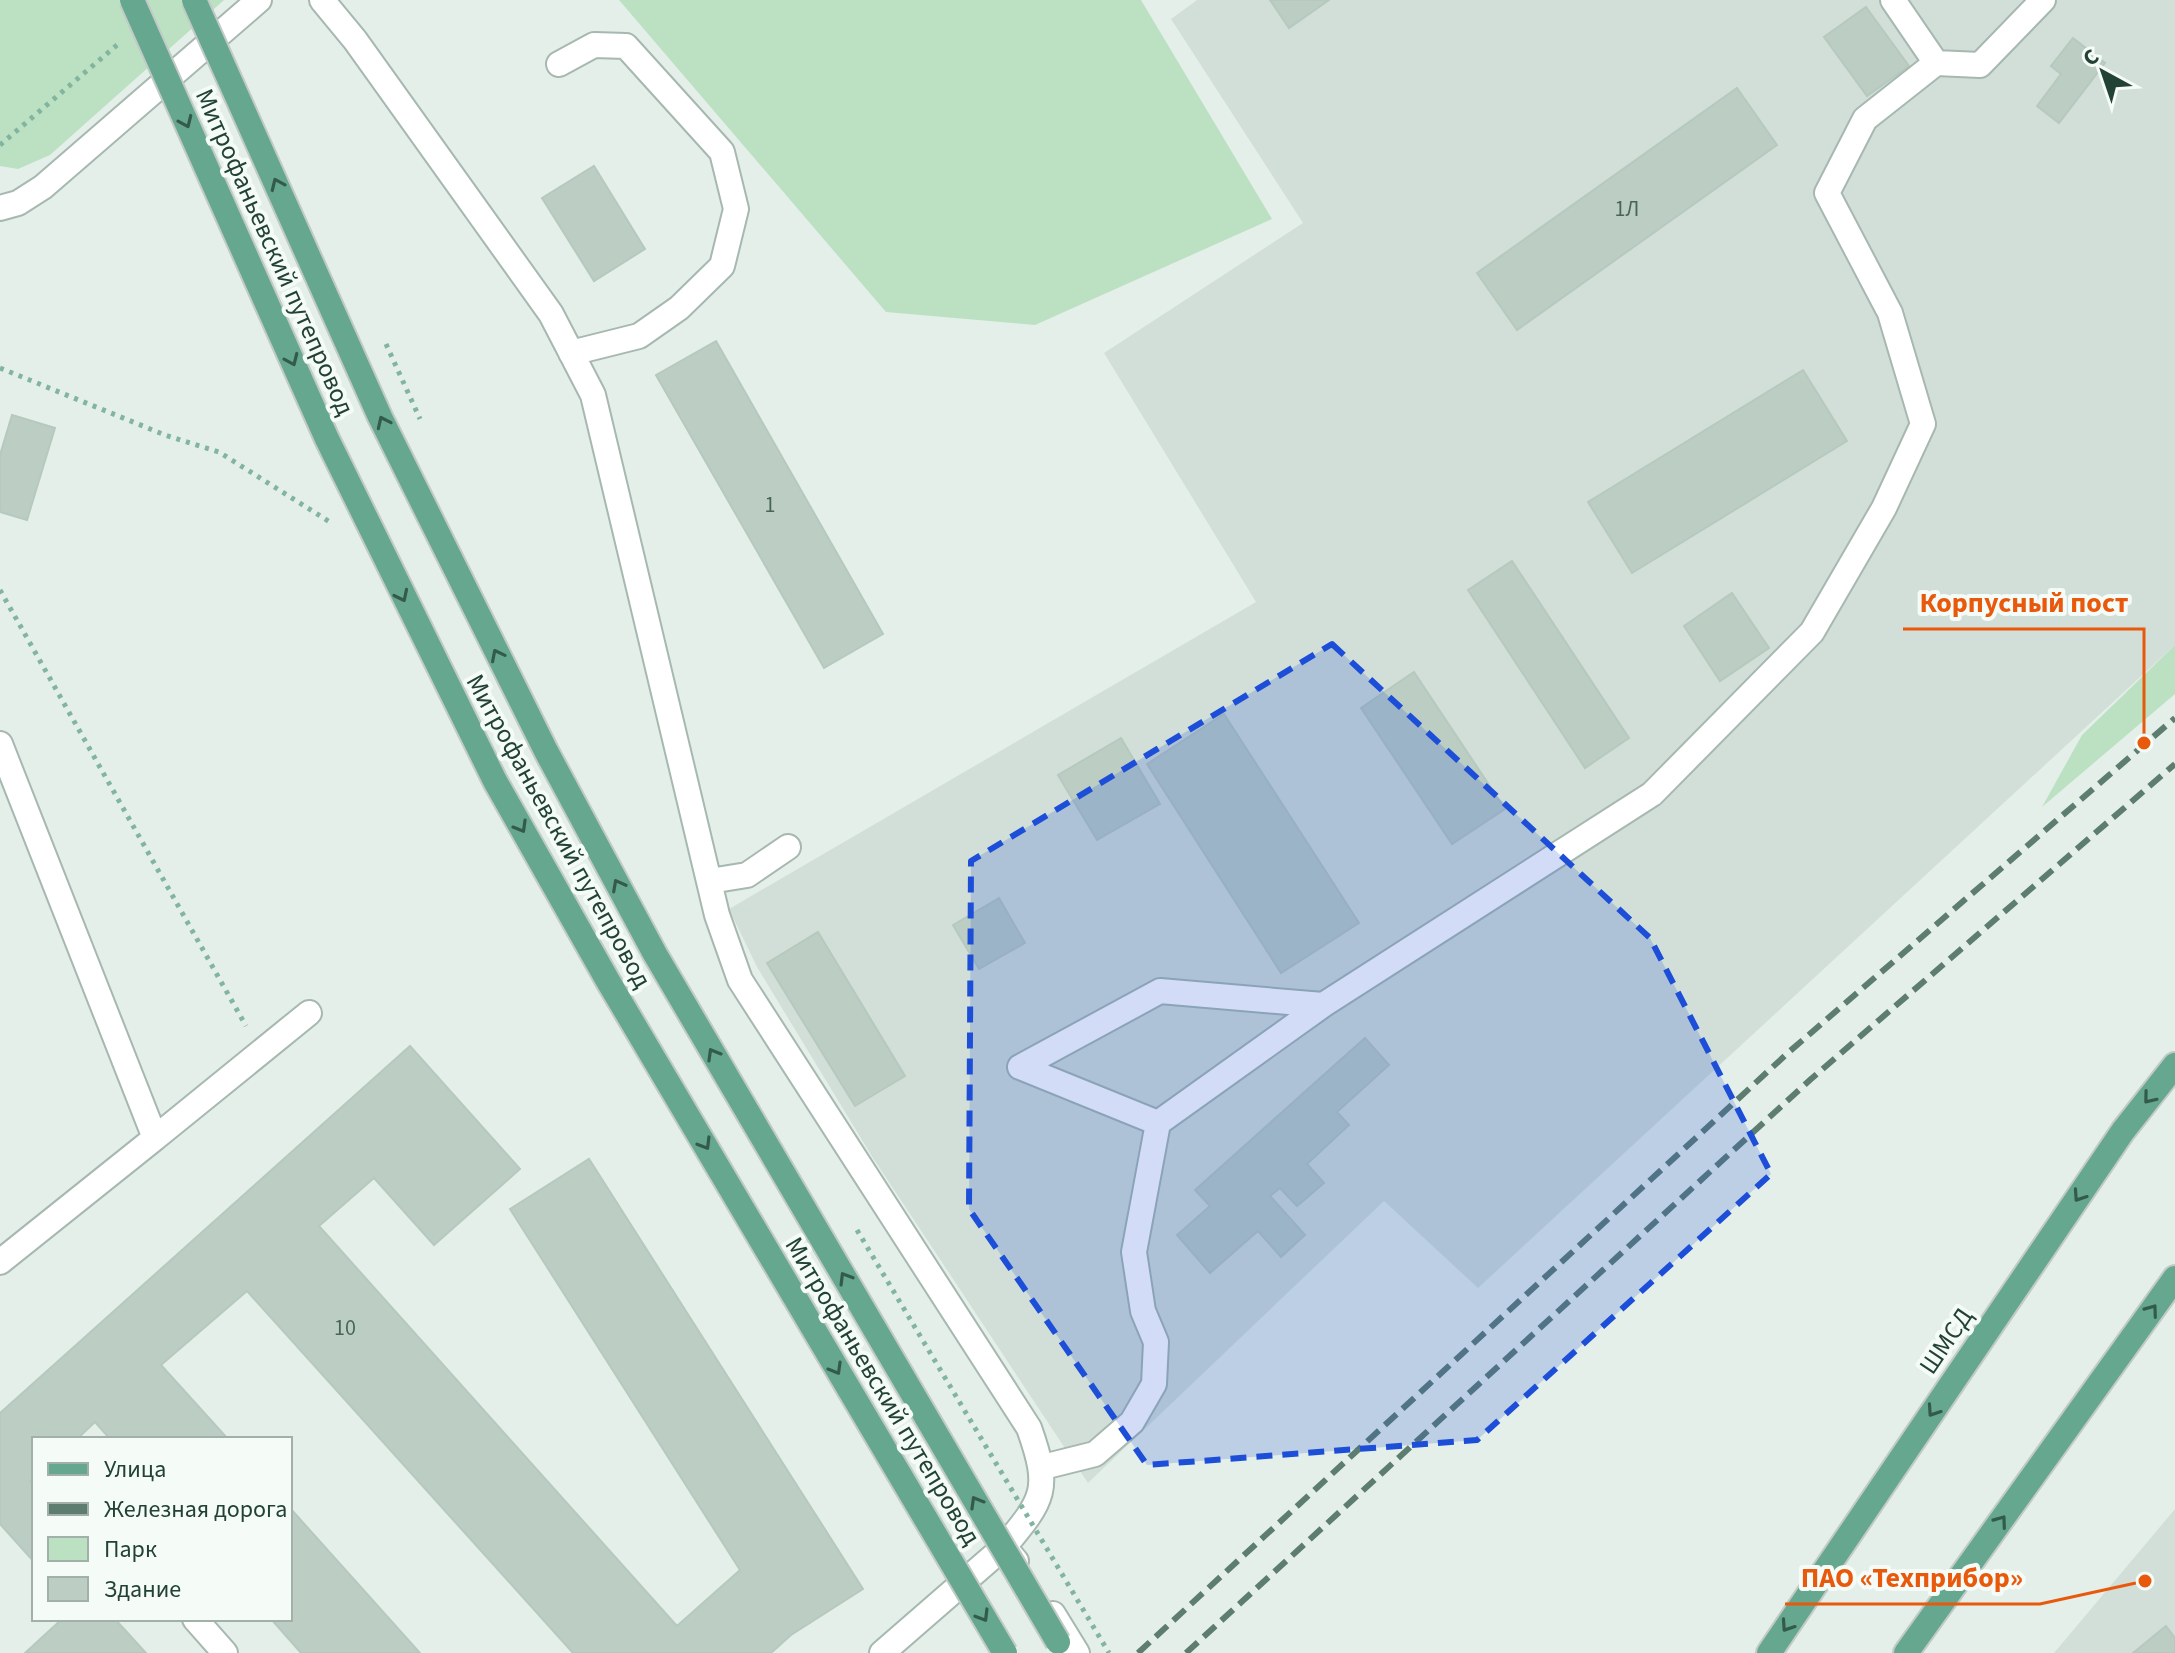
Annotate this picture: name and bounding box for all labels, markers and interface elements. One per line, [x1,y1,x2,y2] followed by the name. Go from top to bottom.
[2063,32,2143,112] north arrow
[2076,41,2106,74] text: С
[186,83,364,421] street label: Митрофаньевский путепровод
[177,114,193,129] one-way arrow
[271,178,287,192] one-way arrow
[1615,193,1639,225] house number: 1Л
[282,352,298,366] one-way arrow
[377,415,393,430] one-way arrow
[765,489,775,521] house number: 1
[1903,577,2144,629] callout: Корпусный пост
[1920,583,2129,623] text: Корпусный пост
[392,587,408,602] one-way arrow
[492,649,507,664] one-way arrow
[457,667,661,995] street label: Митрофаньевский путепровод
[511,818,527,832] one-way arrow
[613,879,628,894] one-way arrow
[707,1048,723,1062] one-way arrow
[2144,1089,2159,1103] one-way arrow
[695,1136,711,1150] one-way arrow
[2074,1187,2089,1201] one-way arrow
[776,1230,990,1552] street label: Митрофаньевский путепровод
[839,1272,855,1287] one-way arrow
[1910,1300,1982,1382] street label: ШМСД
[2142,1304,2157,1319] one-way arrow
[334,1312,356,1344] house number: 10
[826,1360,842,1375] one-way arrow
[1928,1402,1943,1416] one-way arrow
[32,1437,292,1621] legend
[104,1452,166,1487] text: Улица
[104,1492,287,1527] text: Железная дорога
[970,1496,986,1511] one-way arrow
[1991,1516,2006,1530] one-way arrow
[104,1532,157,1567] text: Парк
[1785,1552,2040,1604] callout: ПАО «Техприбор»
[1801,1558,2023,1598] text: ПАО «Техприбор»
[104,1572,181,1607] text: Здание
[974,1607,989,1622] one-way arrow
[1782,1617,1797,1632] one-way arrow

